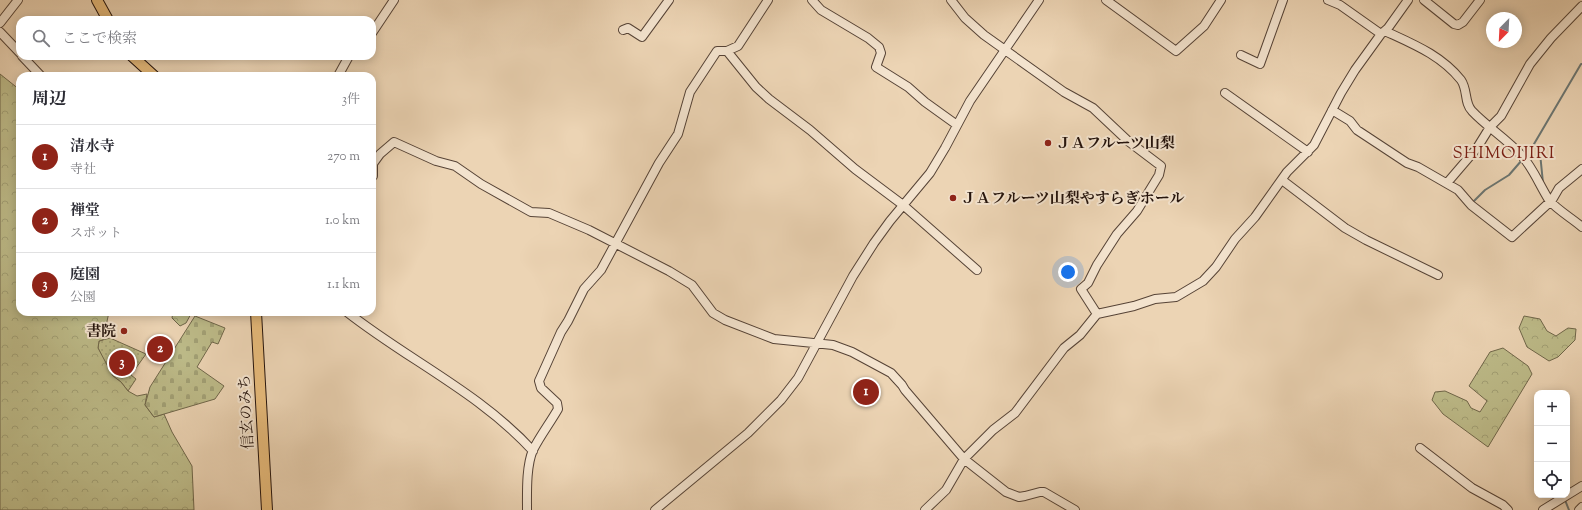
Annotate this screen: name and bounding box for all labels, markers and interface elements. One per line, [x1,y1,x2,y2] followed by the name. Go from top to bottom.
[1486,12,1522,48] north arrow
[16,16,376,60] search box
[30,27,52,49] icon: search
[62,29,137,50] text: ここで検索
[32,88,66,112] text: 周辺
[342,91,360,109] text: 3件
[1056,134,1175,155] place label: ＪＡフルーツ山梨
[70,137,115,158] text: 清水寺
[1043,138,1053,148] marker: ＪＡフルーツ山梨
[1453,142,1555,166] district label: SHIMOIJIRI
[43,148,47,166] text: 1
[327,148,360,166] text: 270 m
[70,161,96,179] text: 寺社
[961,189,1185,210] place label: ＪＡフルーツ山梨やすらぎホール
[948,193,958,203] marker: ＪＡフルーツ山梨やすらぎホール
[70,201,100,222] text: 禅堂
[42,212,48,230] text: 2
[325,212,360,230] text: 1.0 km
[70,225,122,243] text: スポット
[1058,262,1078,282] your location
[70,265,100,286] text: 庭園
[42,276,48,294] text: 3
[327,276,360,294] text: 1.1 km
[70,289,96,307] text: 公園
[86,322,116,343] place label: 書院
[119,326,129,336] marker: 書院
[147,334,173,364] pin: 2
[109,348,135,378] pin: 3
[235,374,260,450] street label: 信玄のみち
[853,377,879,407] pin: 1
[1534,390,1570,498] map controls
[1534,390,1570,426] button: +
[1534,426,1570,462] button: −
[1534,462,1570,498] button: locate

